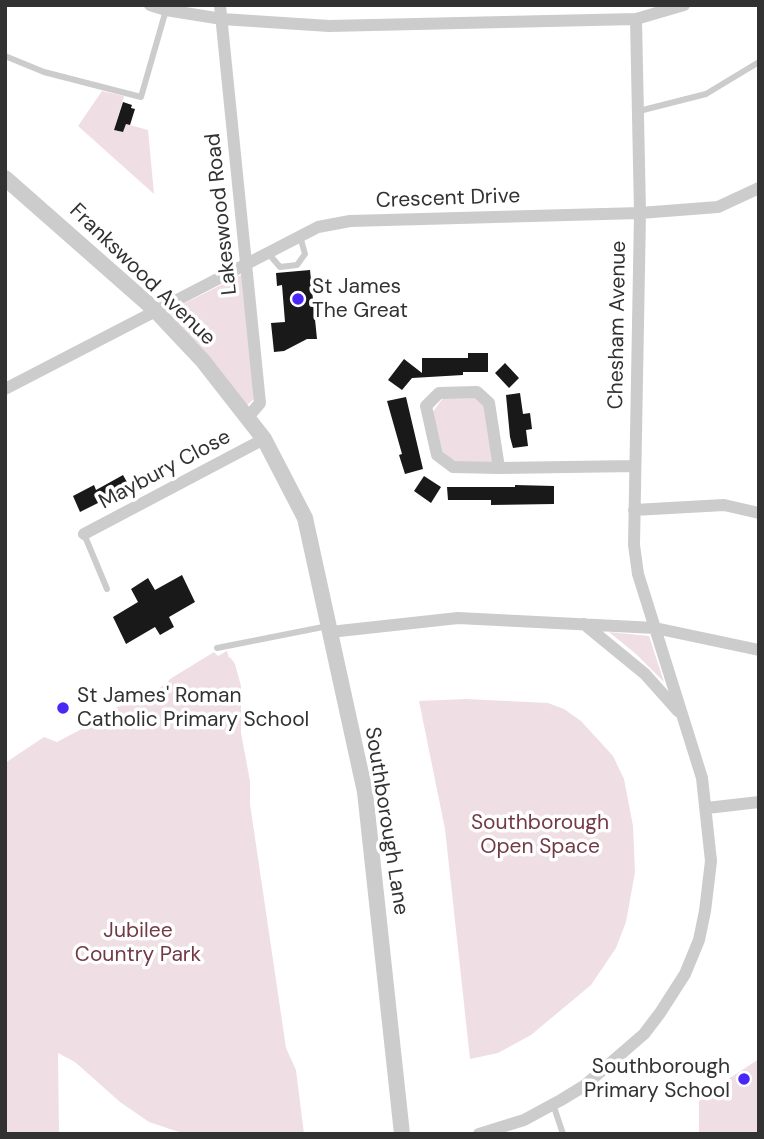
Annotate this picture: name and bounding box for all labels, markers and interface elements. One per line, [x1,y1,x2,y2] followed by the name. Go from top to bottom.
[201,132,243,296] street label: Lakeswood Road
[375,184,521,214] street label: Crescent Drive
[64,199,220,351] street label: Frankswood Avenue
[604,240,632,410] street label: Chesham Avenue
[312,274,408,324] place label: St James The Great
[290,291,306,307] marker: St James The Great
[95,425,235,515] street label: Maybury Close
[77,683,309,733] place label: St James' Roman Catholic Primary School
[55,700,71,716] marker: St James' Roman Catholic Primary School
[359,725,413,917] street label: Southborough Lane
[471,810,609,860] park label: Southborough Open Space
[75,918,201,968] park label: Jubilee Country Park
[584,1054,730,1104] place label: Southborough Primary School
[736,1071,752,1087] marker: Southborough Primary School

